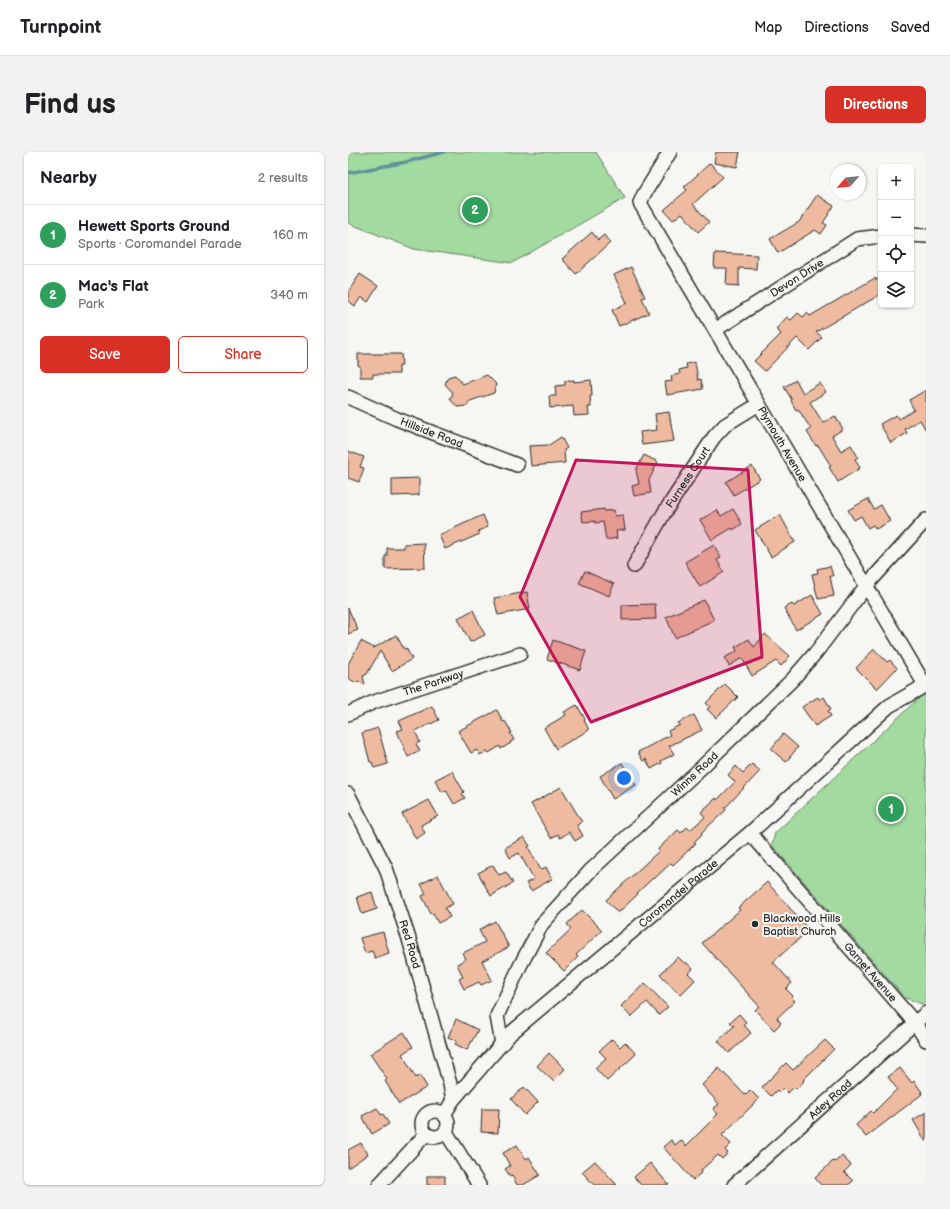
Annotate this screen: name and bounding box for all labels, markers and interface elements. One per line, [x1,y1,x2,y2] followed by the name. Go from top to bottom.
[20,16,101,39] text: Turnpoint
[754,19,782,36] text: Map
[804,19,869,36] text: Directions
[891,19,930,36] text: Saved
[825,86,926,123] button: Directions
[24,88,116,121] text: Find us
[830,164,866,200] north arrow
[878,164,914,308] map controls
[878,164,914,200] button: +
[40,168,97,188] text: Nearby
[258,170,308,186] text: 2 results
[462,195,488,225] pin: 2
[878,200,914,236] button: −
[78,217,230,236] text: Hewett Sports Ground
[50,227,56,243] text: 1
[273,227,308,243] text: 160 m
[78,236,242,252] text: Sports · Coromandel Parade
[878,236,914,272] button: locate
[768,256,826,300] street label: Devon Drive
[878,272,914,308] button: layers
[78,277,148,296] text: Mac's Flat
[49,287,57,303] text: 2
[270,287,308,303] text: 340 m
[78,296,104,312] text: Park
[40,336,170,373] button: Save
[178,336,308,373] button: Share
[755,404,809,484] street label: Plymouth Avenue
[398,415,465,451] street label: Hillside Road
[663,444,713,510] street label: Furness Court
[402,667,465,699] street label: The Parkway
[669,749,721,799] street label: Winns Road
[614,768,634,788] your location
[878,794,904,824] pin: 1
[636,856,721,930] street label: Coromandel Parade
[763,912,841,938] place label: Blackwood Hills Baptist Church
[396,918,423,970] street label: Red Road
[750,919,760,929] marker: Blackwood Hills Baptist Church
[841,940,900,1005] street label: Garnet Avenue
[806,1077,855,1122] street label: Adey Road

